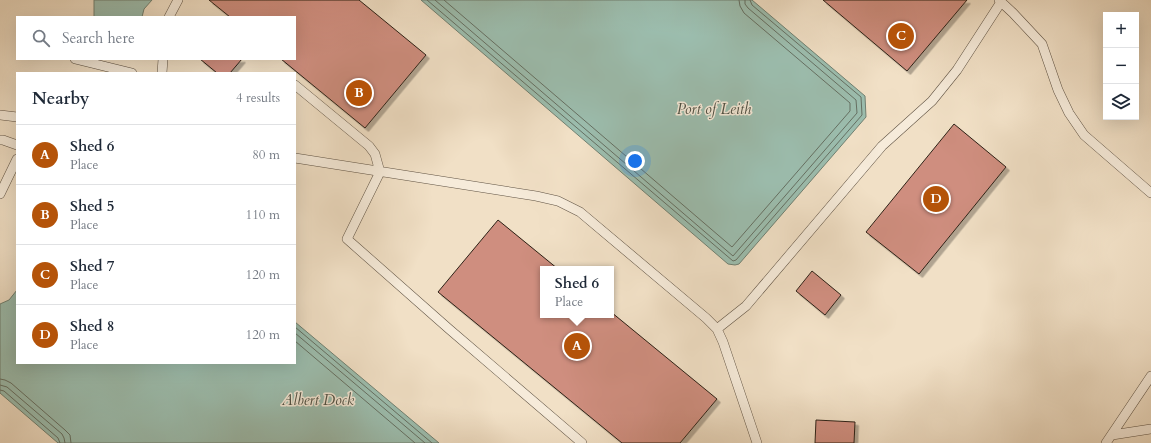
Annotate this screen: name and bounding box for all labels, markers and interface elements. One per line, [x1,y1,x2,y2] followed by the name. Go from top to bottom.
[1103,12,1139,120] map controls
[1103,12,1139,48] button: +
[16,16,296,60] search box
[888,21,914,51] pin: C
[30,27,52,49] icon: search
[62,28,135,48] text: Search here
[1103,48,1139,84] button: −
[346,78,372,108] pin: B
[1103,84,1139,120] button: layers
[32,87,89,110] text: Nearby
[236,89,280,107] text: 4 results
[677,99,752,119] water label: Port of Leith
[70,136,114,156] text: Shed 6
[40,146,50,164] text: A
[252,146,280,164] text: 80 m
[625,151,645,171] your location
[70,156,98,174] text: Place
[923,184,949,214] pin: D
[70,196,114,216] text: Shed 5
[40,206,50,224] text: B
[246,206,280,224] text: 110 m
[70,216,98,234] text: Place
[70,256,114,276] text: Shed 7
[40,266,50,284] text: C
[246,266,280,284] text: 120 m
[540,266,614,318] popup
[555,273,599,293] text: Shed 6
[70,276,98,294] text: Place
[555,293,583,311] text: Place
[70,316,114,336] text: Shed 8
[39,326,51,344] text: D
[246,326,280,344] text: 120 m
[564,331,590,361] pin: A
[70,336,98,354] text: Place
[281,390,355,410] water label: Albert Dock

